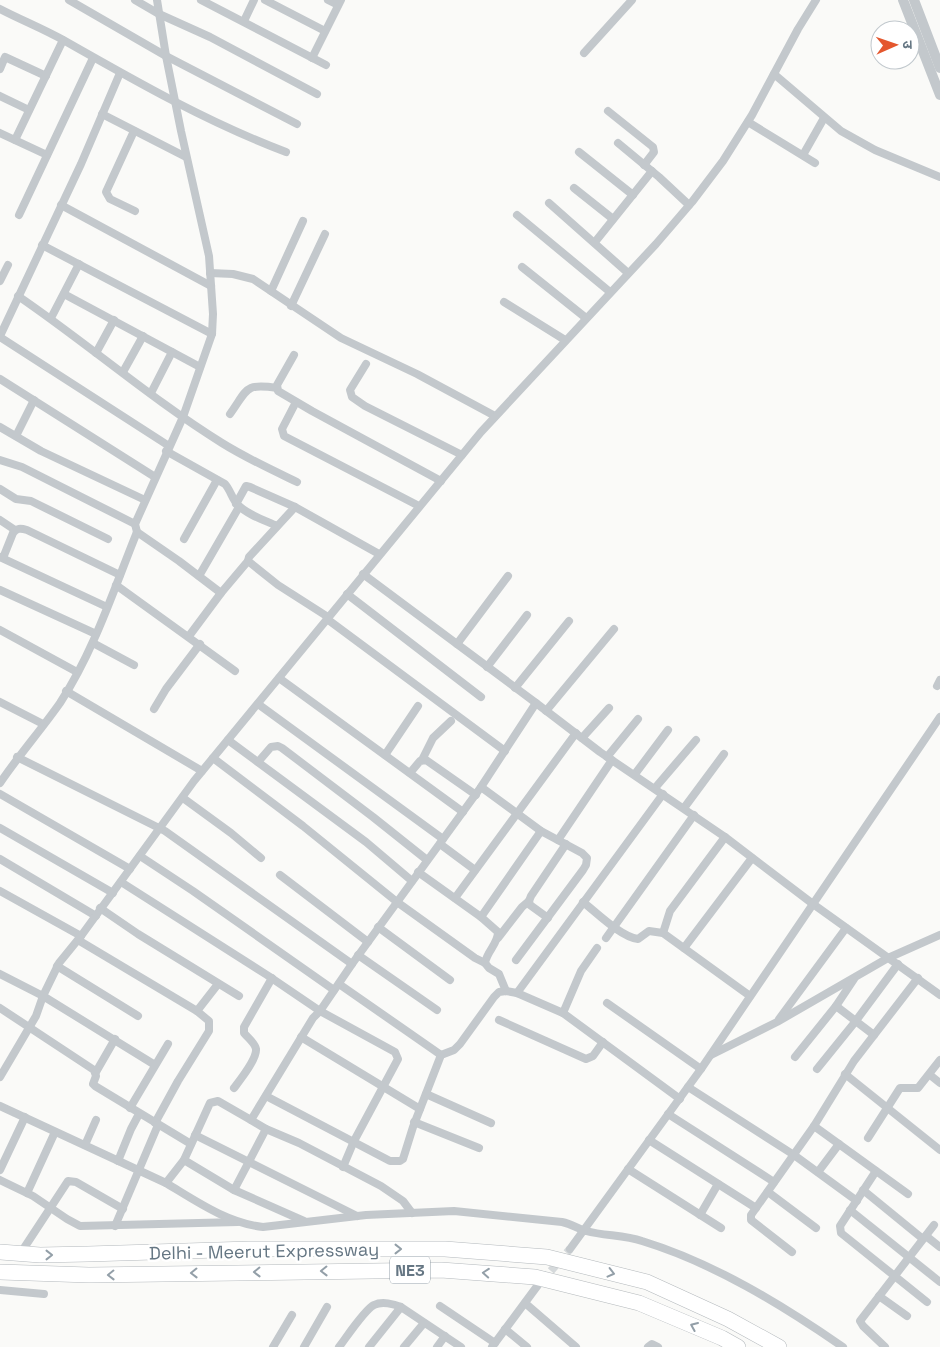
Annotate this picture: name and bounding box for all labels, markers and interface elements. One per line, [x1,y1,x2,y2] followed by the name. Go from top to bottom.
[870,20,920,70] north arrow
[899,40,917,50] text: उ
[149,1237,379,1265] street label: Delhi - Meerut Expressway
[394,1244,402,1254] one-way arrow
[45,1250,53,1260] one-way arrow
[390,1256,430,1284] road number: NE3
[320,1266,328,1276] one-way arrow
[253,1267,260,1277] one-way arrow
[607,1267,615,1277] one-way arrow
[190,1268,198,1278] one-way arrow
[482,1268,490,1279] one-way arrow
[107,1269,115,1280] one-way arrow
[690,1322,699,1332] one-way arrow

